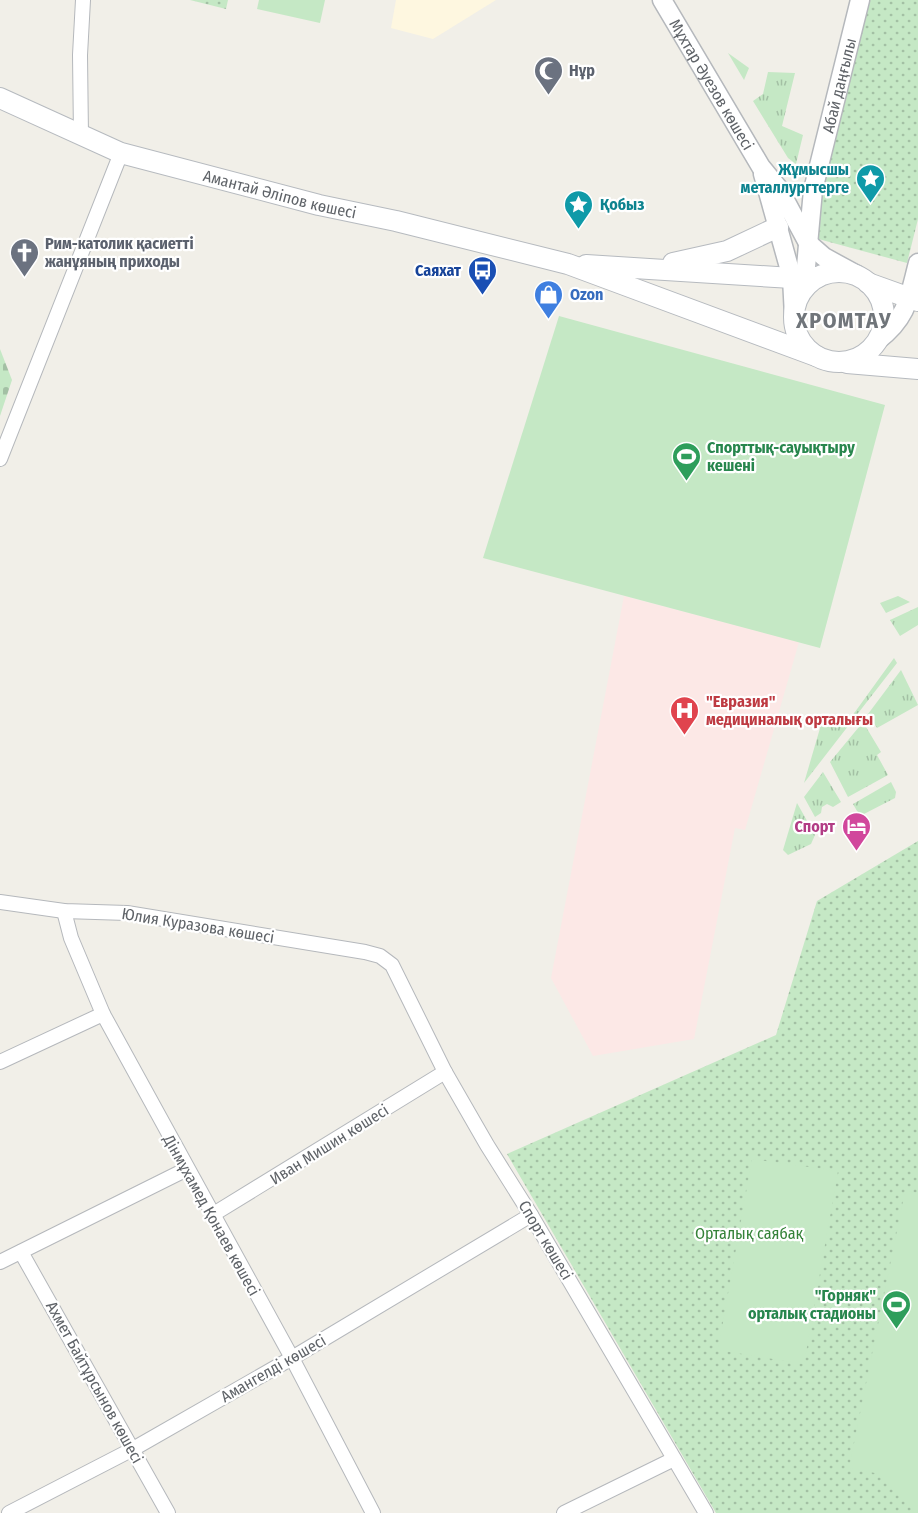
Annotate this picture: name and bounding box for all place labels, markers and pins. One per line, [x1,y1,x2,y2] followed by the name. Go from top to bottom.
[532,54,564,96] mosque icon: Нұр
[569,61,595,80] place label: Нұр
[741,160,849,197] place label: Жұмысшы металлургтерге
[854,162,886,204] place icon: Жұмысшы металлургтерге
[563,188,595,230] place icon: Қобыз
[600,195,644,214] place label: Қобыз
[44,234,194,271] place label: Рим-католик қасиетті жанұяның приходы
[8,236,40,278] church icon: Рим-католик қасиетті жанұяның приходы
[466,254,498,296] bus stop icon: Саяхат
[415,261,461,280] place label: Саяхат
[533,278,565,320] shop icon: Ozon
[570,285,603,304] place label: Ozon
[707,438,855,475] place label: Спорттық-сауықтыру кешені
[670,440,702,482] sports icon: Спорттық-сауықтыру кешені
[706,692,873,729] place label: "Евразия" медициналық орталығы
[669,694,701,736] hospital icon: "Евразия" медициналық орталығы
[840,810,872,852] hotel icon: Спорт
[795,817,835,836] place label: Спорт
[748,1286,876,1323] place label: "Горняк" орталық стадионы
[881,1288,913,1330] sports icon: "Горняк" орталық стадионы

